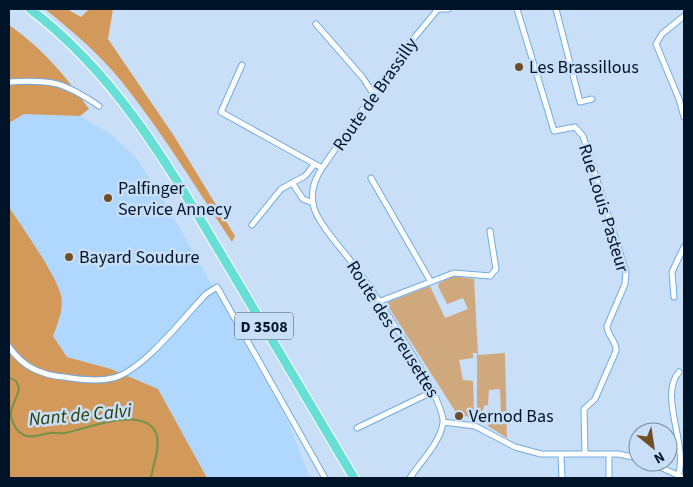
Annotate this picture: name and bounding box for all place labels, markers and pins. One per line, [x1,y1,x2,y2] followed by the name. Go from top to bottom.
[529,55,639,80] place label: Les Brassillous
[513,61,525,73] marker: Les Brassillous
[118,176,232,222] place label: Palfinger Service Annecy
[102,192,114,204] marker: Palfinger Service Annecy
[79,245,199,270] place label: Bayard Soudure
[63,251,75,263] marker: Bayard Soudure
[469,404,554,429] place label: Vernod Bas
[453,410,465,422] marker: Vernod Bas

